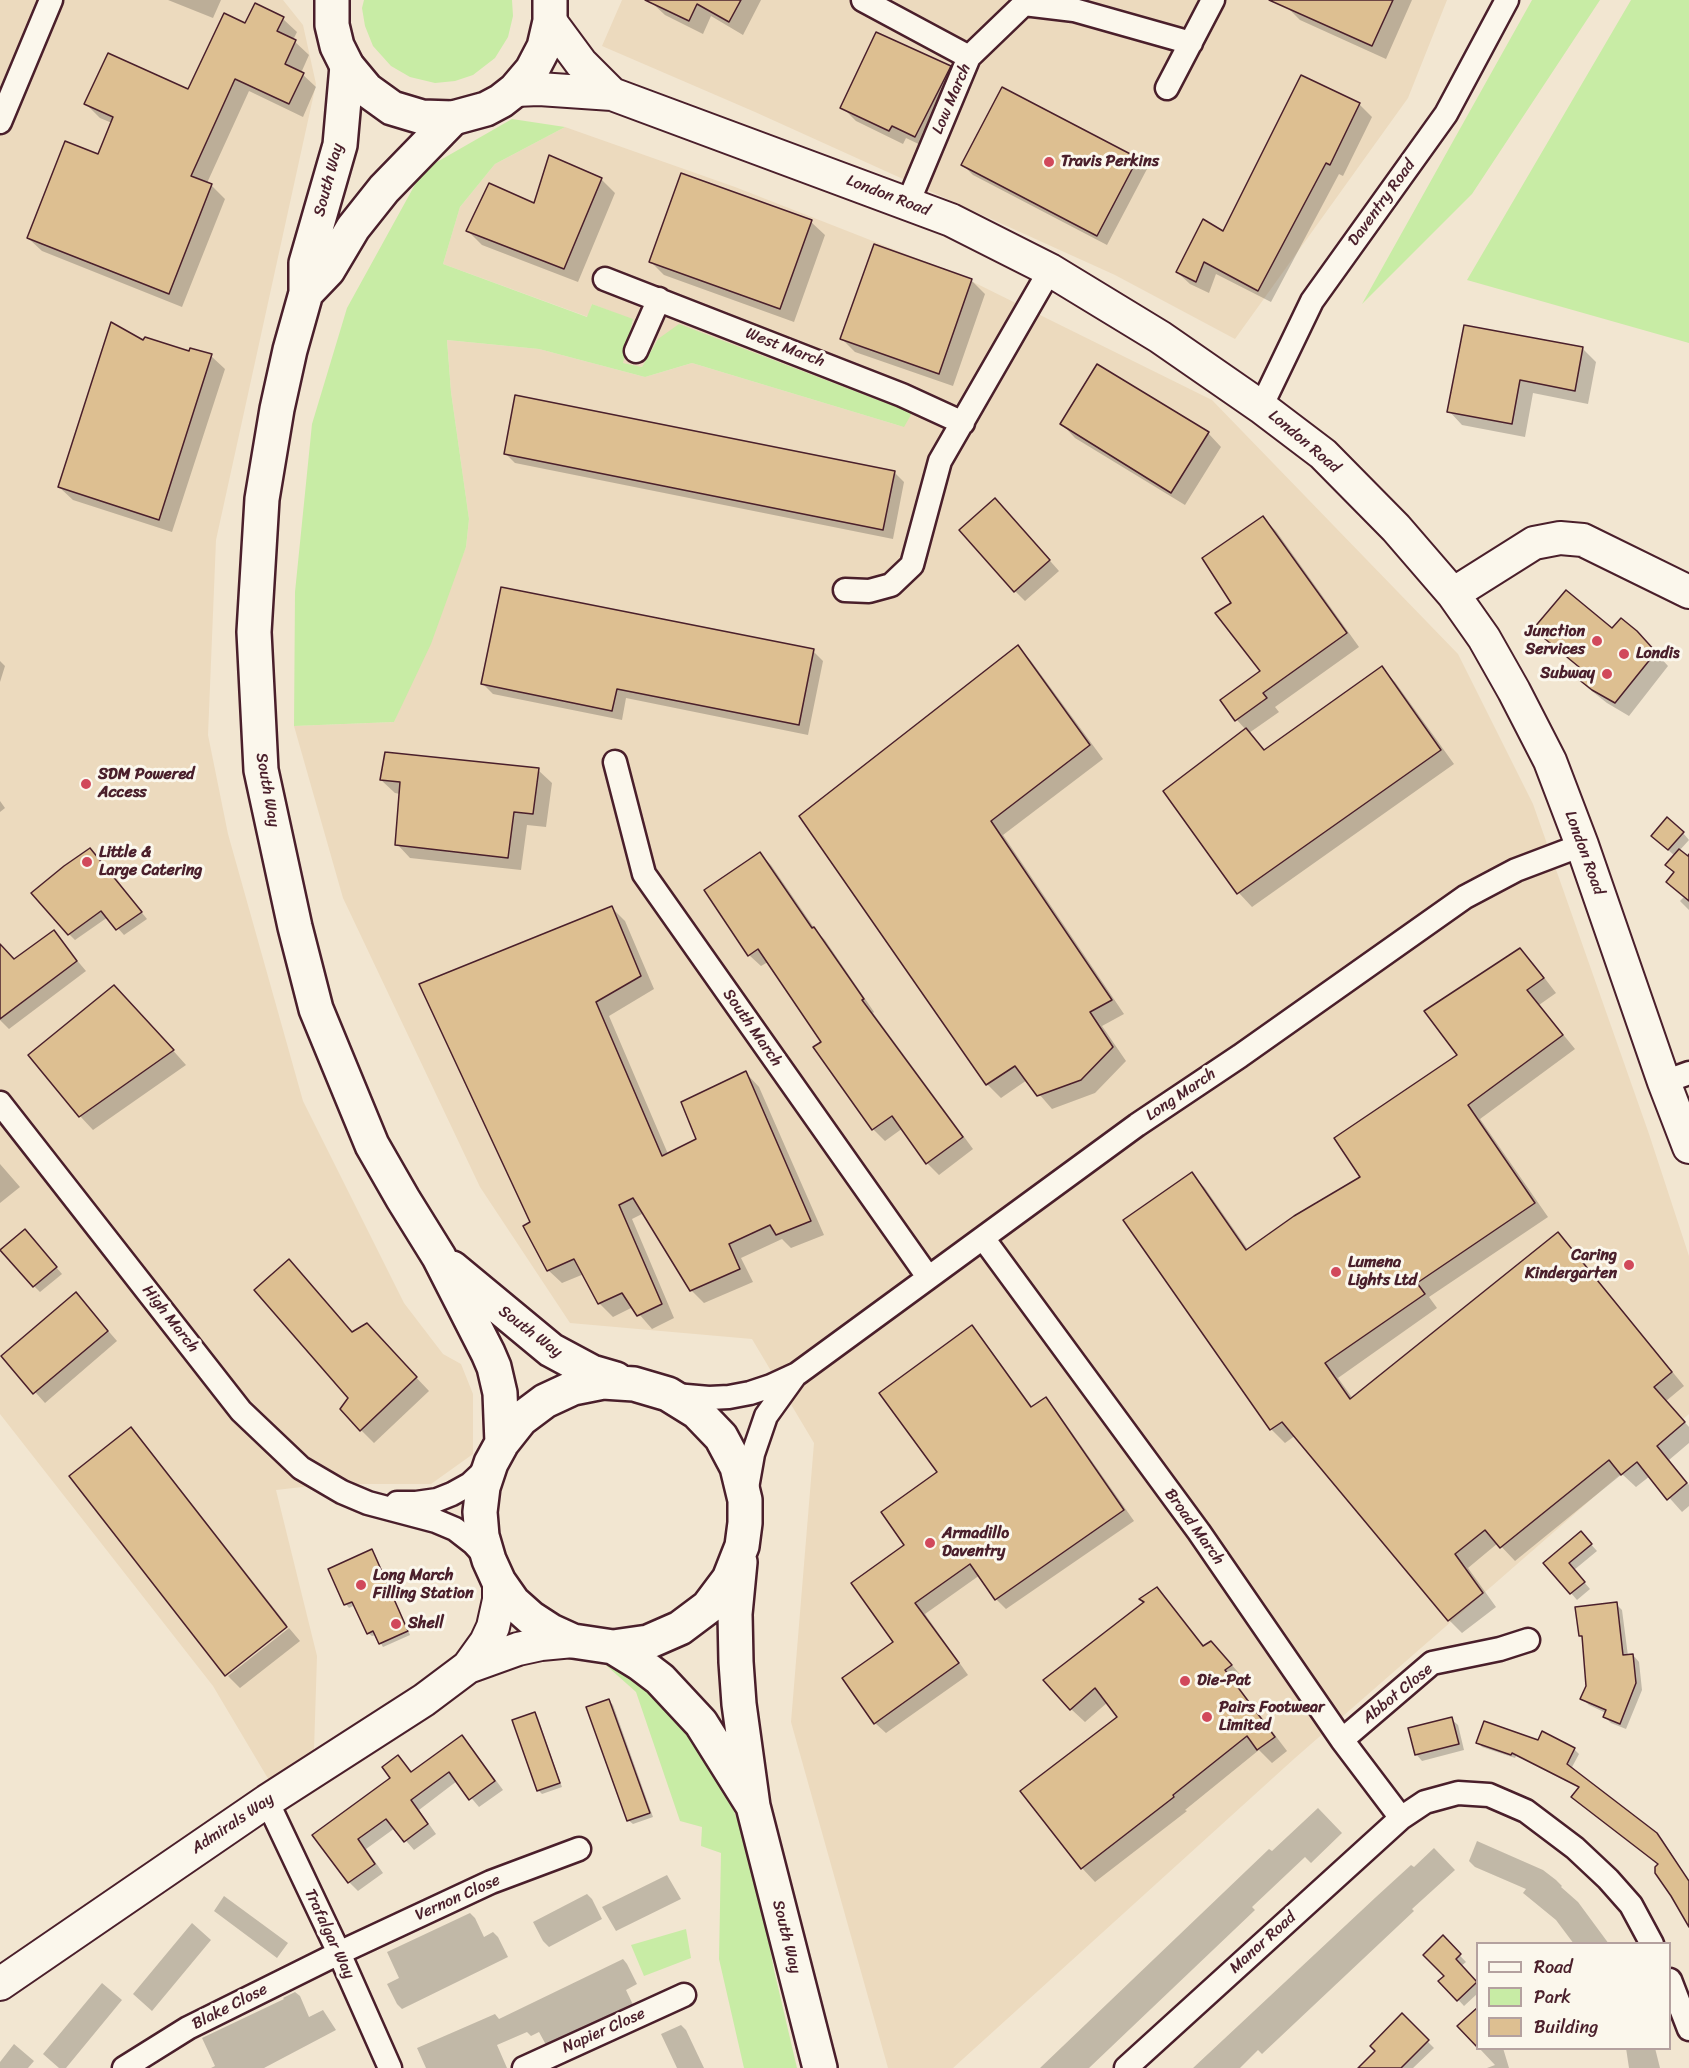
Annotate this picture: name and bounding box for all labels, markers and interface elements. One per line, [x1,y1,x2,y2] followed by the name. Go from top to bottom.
[929,61,975,137] street label: Low March
[310,141,348,219] street label: South Way
[1061,152,1159,172] place label: Travis Perkins
[1042,155,1056,169] marker: Travis Perkins
[1344,156,1420,250] street label: Daventry Road
[844,171,932,221] street label: London Road
[743,324,827,372] street label: West March
[1264,406,1344,478] street label: London Road
[1525,622,1585,660] place label: Junction Services
[1590,634,1604,648] marker: Junction Services
[1636,644,1680,664] place label: Londis
[1617,647,1631,661] marker: Londis
[1540,664,1595,684] place label: Subway
[1600,667,1614,681] marker: Subway
[251,751,283,829] street label: South Way
[98,765,195,803] place label: SDM Powered Access
[79,777,93,791] marker: SDM Powered Access
[1560,808,1608,898] street label: London Road
[99,843,202,881] place label: Little & Large Catering
[80,855,94,869] marker: Little & Large Catering
[718,986,786,1070] street label: South March
[1142,1065,1220,1125] street label: Long March
[1525,1246,1617,1284] place label: Caring Kindergarten
[1348,1253,1417,1291] place label: Lumena Lights Ltd
[1622,1258,1636,1272] marker: Caring Kindergarten
[1329,1265,1343,1279] marker: Lumena Lights Ltd
[138,1281,202,1357] street label: High March
[494,1302,566,1362] street label: South Way
[1160,1485,1228,1569] street label: Broad March
[942,1524,1009,1562] place label: Armadillo Daventry
[923,1536,937,1550] marker: Armadillo Daventry
[373,1566,474,1604] place label: Long March Filling Station
[354,1578,368,1592] marker: Long March Filling Station
[408,1614,444,1634] place label: Shell
[389,1617,403,1631] marker: Shell
[1359,1660,1437,1728] street label: Abbot Close
[1197,1671,1251,1691] place label: Die-Pat
[1178,1674,1192,1688] marker: Die-Pat
[1219,1698,1325,1736] place label: Pairs Footwear Limited
[1200,1710,1214,1724] marker: Pairs Footwear Limited
[188,1789,278,1859] street label: Admirals Way
[413,1871,503,1925] street label: Vernon Close
[300,1886,358,1982] street label: Trafalgar Way
[768,1898,804,1976] street label: South Way
[1226,1908,1300,1978] street label: Manor Road
[1476,1942,1671,2050] legend
[1534,1951,1573,1983] text: Road
[189,1980,271,2034] street label: Blake Close
[1534,1981,1571,2013] text: Park
[560,2004,648,2058] street label: Napier Close
[1534,2011,1598,2043] text: Building

